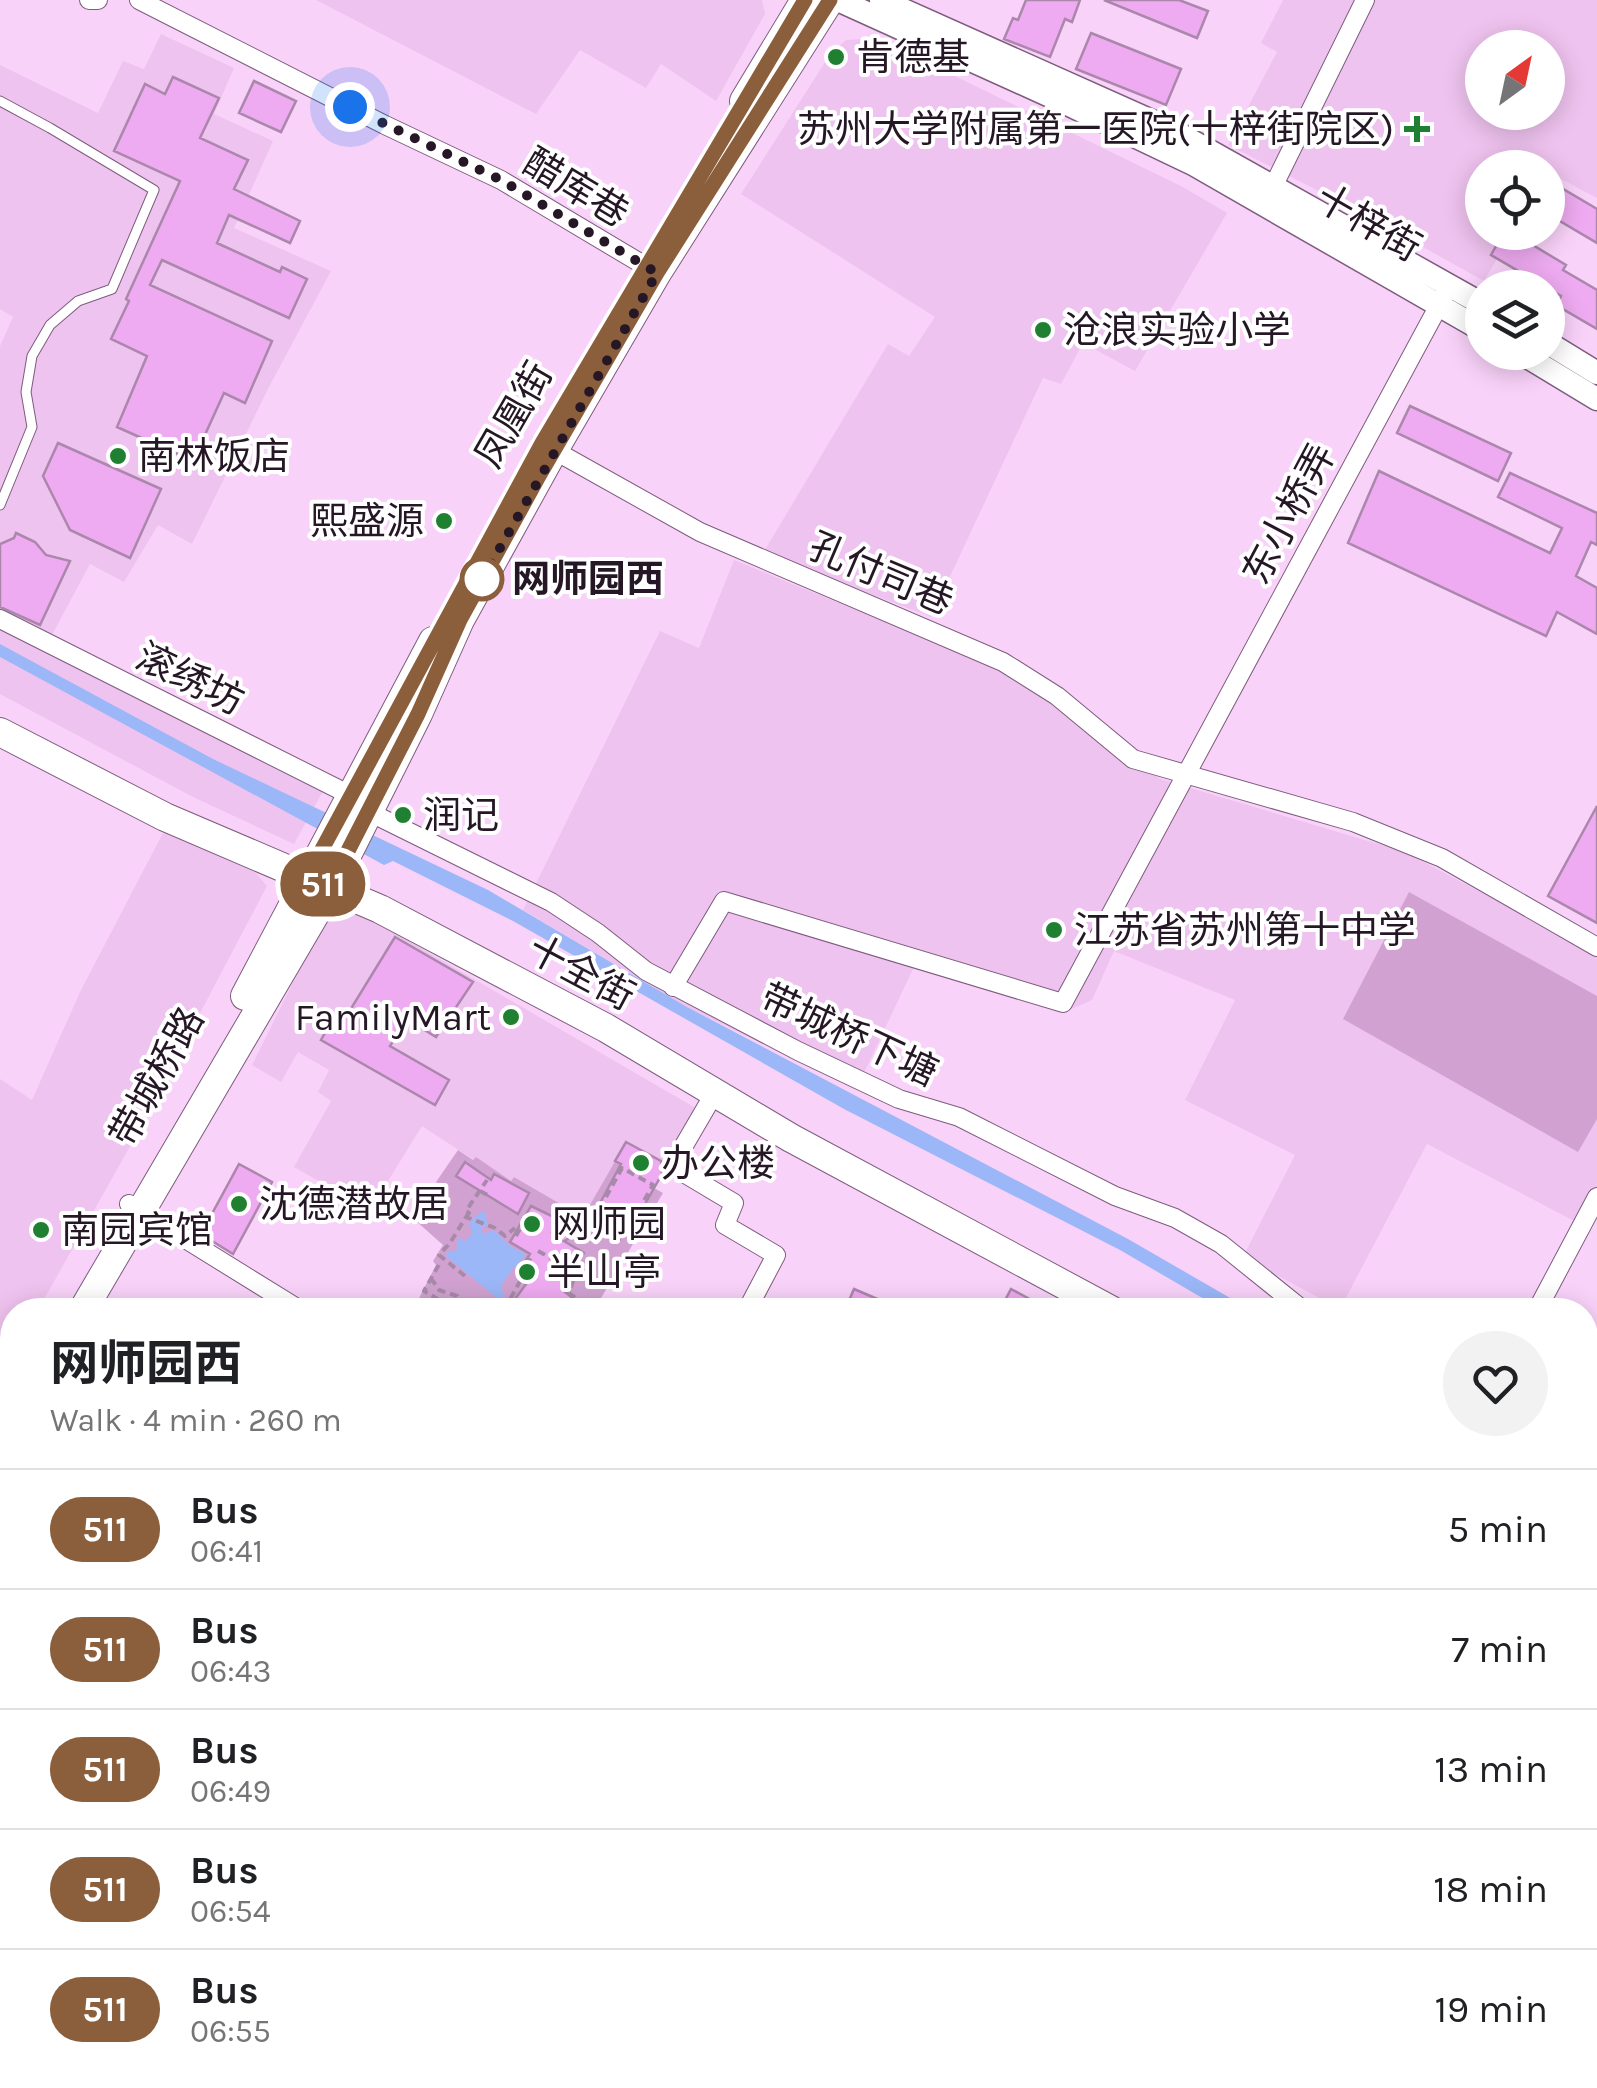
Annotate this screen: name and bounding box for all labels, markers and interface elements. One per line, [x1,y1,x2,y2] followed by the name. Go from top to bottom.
[1465,30,1565,130] north arrow
[1465,30,1565,370] map controls
[856,35,970,80] place label: 肯德基
[825,46,847,68] marker: 肯德基
[325,82,375,132] your location
[797,107,1394,152] place label: 苏州大学附属第一医院(十梓街院区)
[1404,116,1430,142] marker: 苏州大学附属第一医院(十梓街院区)
[516,139,636,237] street label: 醋库巷
[1465,150,1565,250] button: locate
[1307,175,1429,271] street label: 十梓街
[1465,270,1565,370] button: layers
[1063,308,1291,353] place label: 沧浪实验小学
[1032,319,1054,341] marker: 沧浪实验小学
[466,354,562,476] street label: 凤凰街
[138,434,290,479] place label: 南林饭店
[1233,436,1345,592] street label: 东小桥弄
[107,445,129,467] marker: 南林饭店
[310,499,424,544] place label: 熙盛源
[433,510,455,532] marker: 熙盛源
[802,524,960,624] street label: 孔付司巷
[512,557,664,602] place label: 网师园西
[461,558,503,600] marker: 网师园西
[129,634,251,724] street label: 滚绣坊
[423,793,499,838] place label: 润记
[392,804,414,826] marker: 润记
[266,852,380,916] line badge: 511
[300,864,346,905] text: 511
[1074,908,1416,953] place label: 江苏省苏州第十中学
[1043,919,1065,941] marker: 江苏省苏州第十中学
[520,926,642,1020] street label: 十全街
[753,974,945,1096] street label: 带城桥下塘
[295,995,491,1040] place label: FamilyMart
[100,1000,214,1154] street label: 带城桥路
[500,1006,522,1028] marker: FamilyMart
[661,1141,775,1186] place label: 办公楼
[630,1152,652,1174] marker: 办公楼
[259,1182,449,1227] place label: 沈德潜故居
[228,1193,250,1215] marker: 沈德潜故居
[552,1202,666,1247] place label: 网师园
[61,1208,213,1253] place label: 南园宾馆
[521,1213,543,1235] marker: 网师园
[30,1219,52,1241] marker: 南园宾馆
[547,1250,661,1295] place label: 半山亭
[516,1261,538,1283] marker: 半山亭
[1443,1331,1548,1436] button: heart
[50,1336,242,1392] text: 网师园西
[50,1402,342,1439] text: Walk · 4 min · 260 m
[190,1488,259,1533] text: Bus
[1448,1507,1548,1552] text: 5 min
[82,1509,128,1550] text: 511
[190,1533,263,1570] text: 06:41
[190,1608,259,1653] text: Bus
[1451,1627,1548,1672] text: 7 min
[82,1629,128,1670] text: 511
[190,1653,271,1690] text: 06:43
[190,1728,259,1773] text: Bus
[1434,1747,1548,1792] text: 13 min
[82,1749,128,1790] text: 511
[190,1773,271,1810] text: 06:49
[190,1848,259,1893] text: Bus
[1433,1867,1548,1912] text: 18 min
[82,1869,128,1910] text: 511
[190,1893,271,1930] text: 06:54
[190,1968,259,2013] text: Bus
[1435,1987,1548,2032] text: 19 min
[82,1989,128,2030] text: 511
[190,2013,271,2050] text: 06:55

